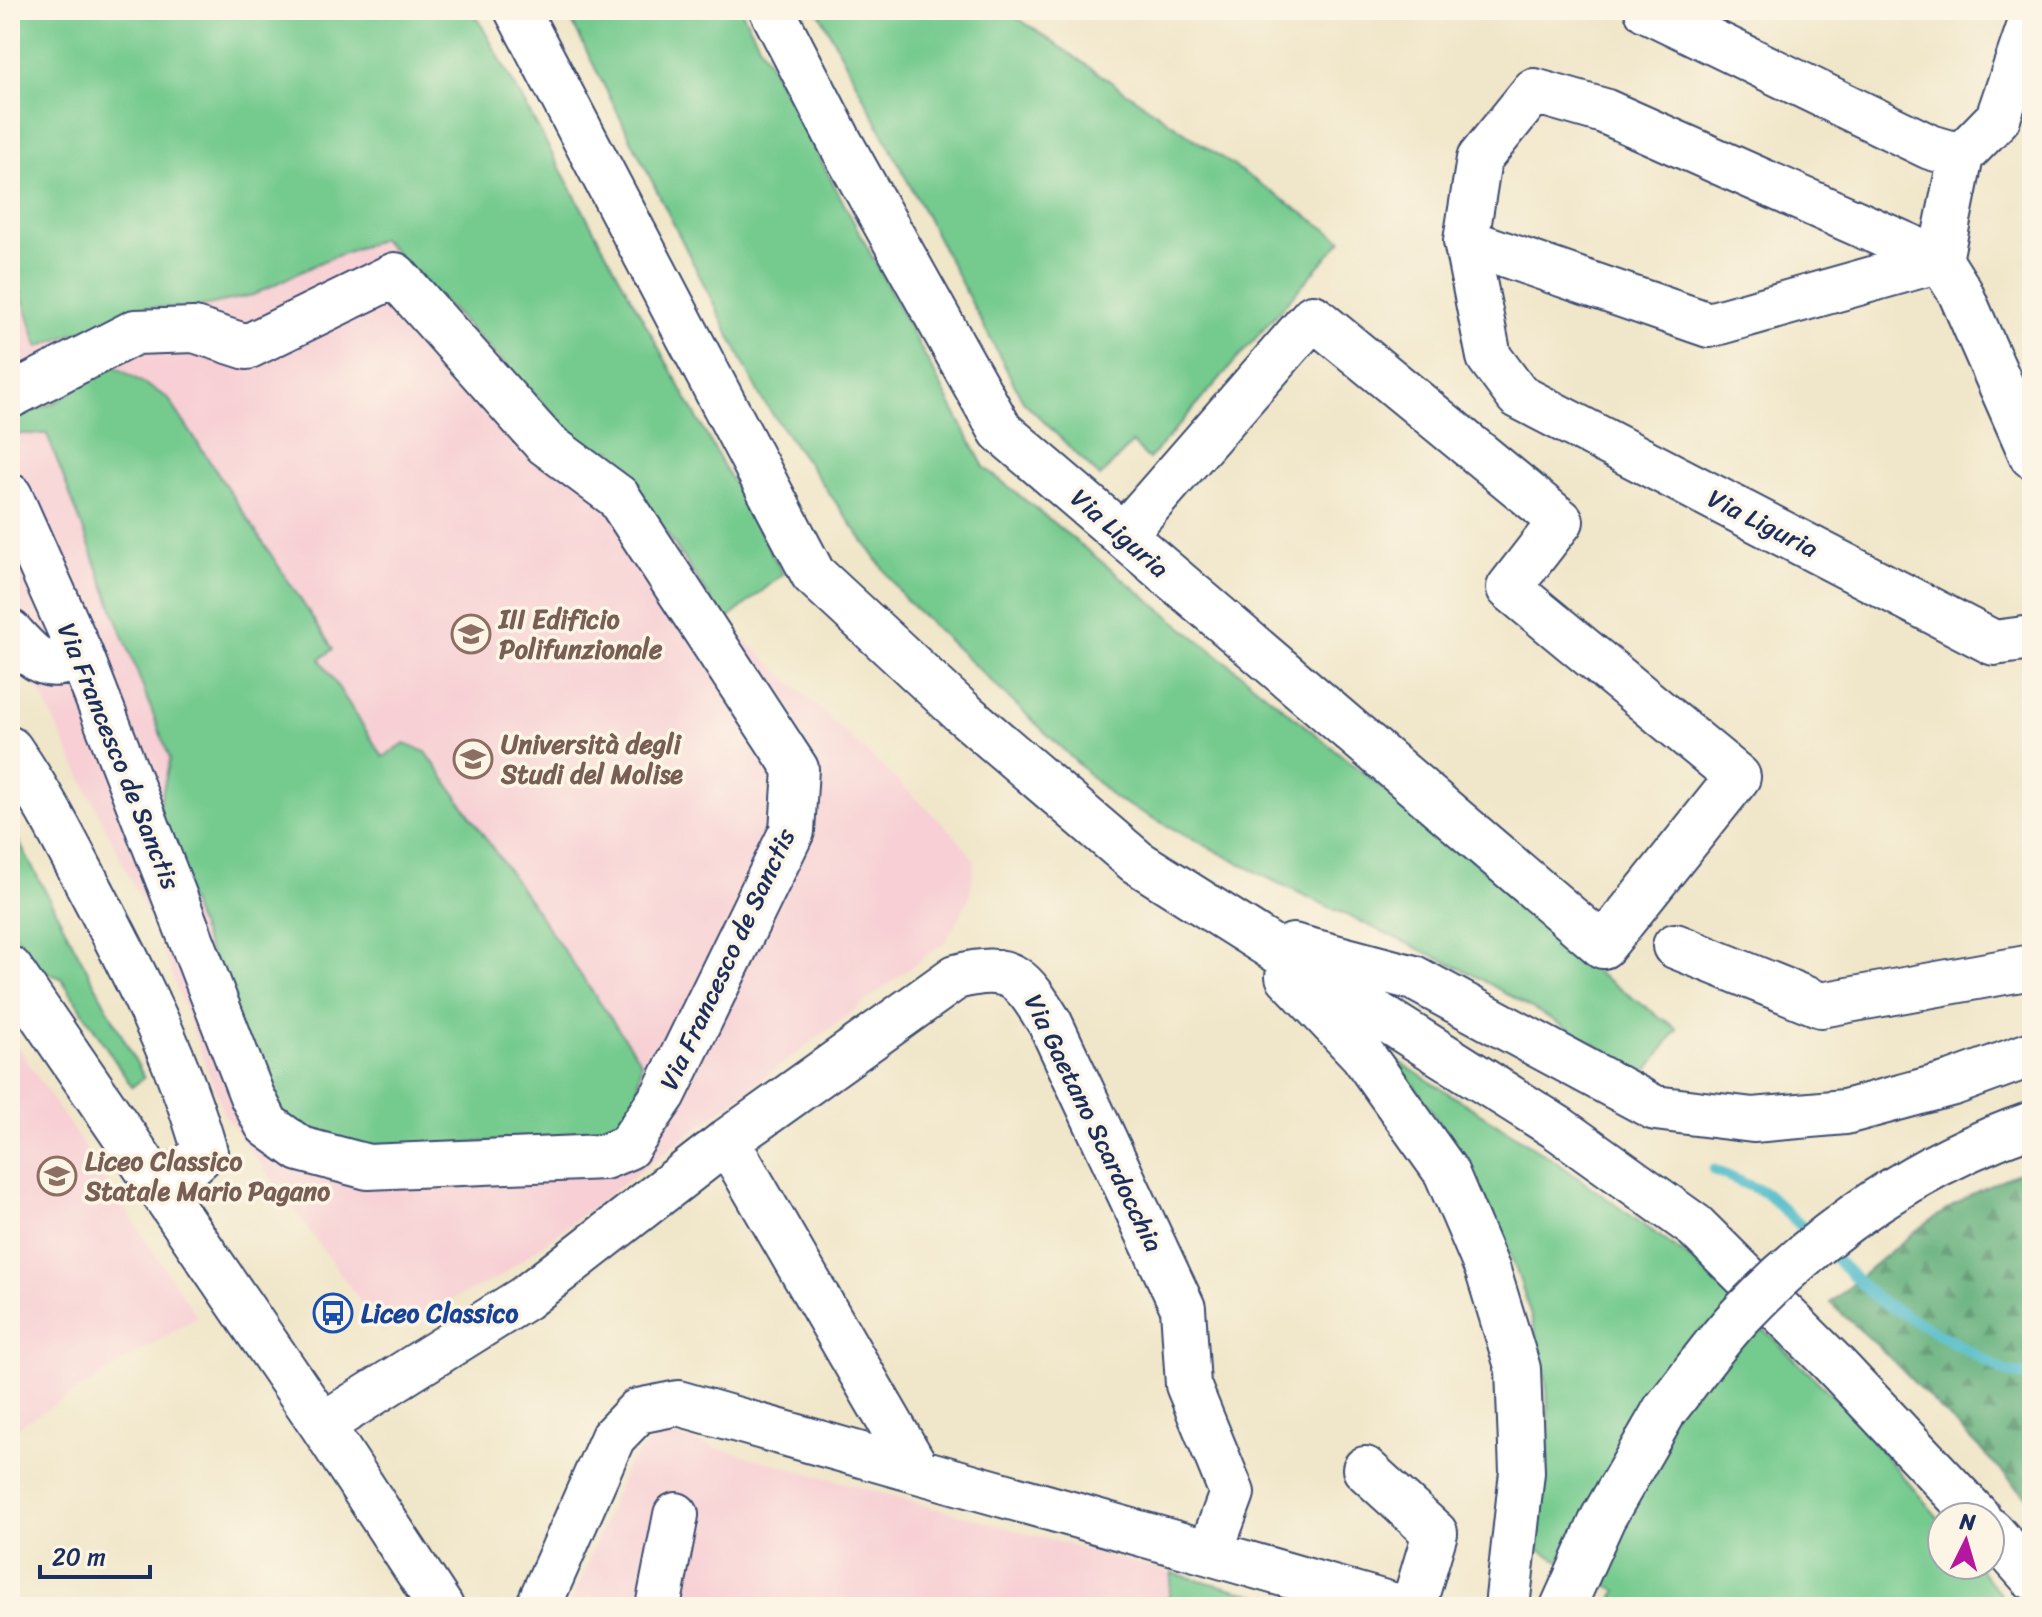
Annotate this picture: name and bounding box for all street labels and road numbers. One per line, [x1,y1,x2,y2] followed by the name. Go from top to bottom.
[1699,475,1827,571] street label: Via Liguria
[1060,476,1180,590] street label: Via Liguria
[44,615,194,897] street label: Via Francesco de Sanctis
[646,819,808,1098] street label: Via Francesco de Sanctis
[1011,986,1177,1260] street label: Via Gaetano Scardocchia

